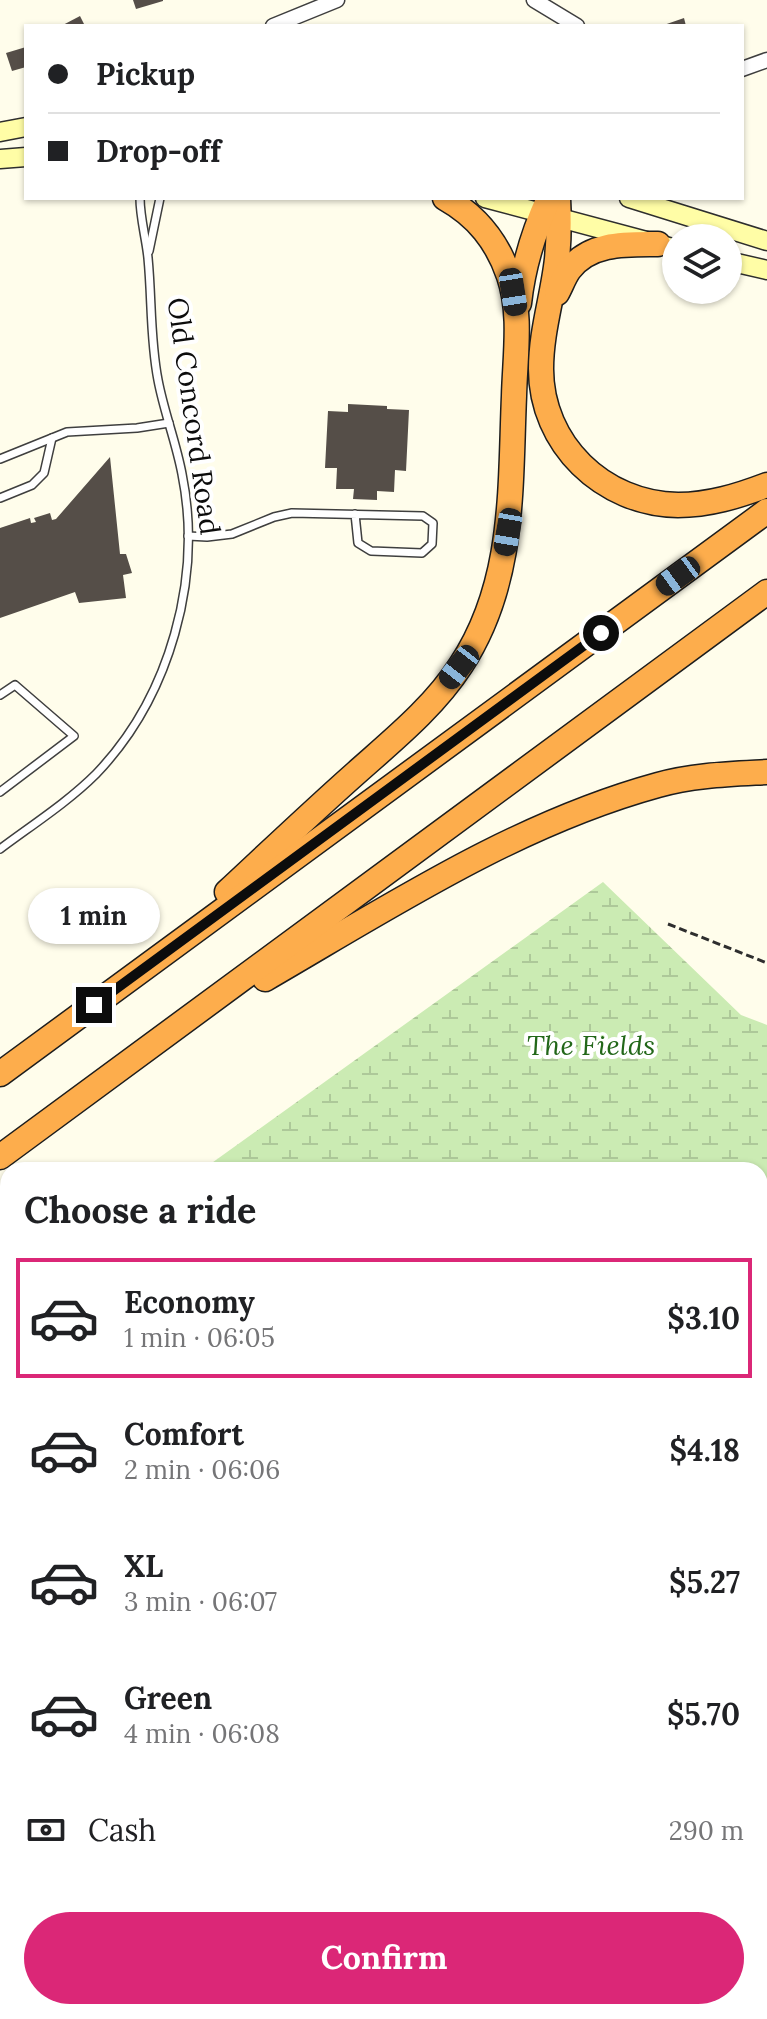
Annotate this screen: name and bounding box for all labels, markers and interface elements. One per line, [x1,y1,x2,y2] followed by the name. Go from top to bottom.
[96,55,195,93] text: Pickup
[96,132,221,170] text: Drop-off
[662,224,742,304] map controls
[662,224,742,304] button: layers
[497,266,529,318] car
[160,295,228,537] street label: Old Concord Road
[492,506,524,558] car
[652,552,704,600] car
[583,615,619,651] route start
[435,641,483,693] car
[28,889,160,945] callout: 1 min
[61,899,127,932] text: 1 min
[76,987,112,1023] route end
[527,1027,655,1063] park label: The Fields
[24,1187,256,1233] text: Choose a ride
[28,1282,100,1354] icon: car
[124,1283,255,1321] text: Economy
[667,1299,740,1337] text: $3.10
[124,1321,275,1354] text: 1 min · 06:05
[28,1414,100,1486] icon: car
[124,1415,244,1453] text: Comfort
[670,1431,740,1469] text: $4.18
[124,1453,280,1486] text: 2 min · 06:06
[28,1546,100,1618] icon: car
[124,1547,163,1585] text: XL
[669,1563,740,1601] text: $5.27
[124,1585,277,1618] text: 3 min · 06:07
[28,1678,100,1750] icon: car
[124,1679,212,1717] text: Green
[667,1695,740,1733] text: $5.70
[124,1717,280,1750] text: 4 min · 06:08
[24,1808,68,1852] icon: cash
[88,1811,156,1849] text: Cash
[669,1814,744,1847] text: 290 m
[24,1912,744,2004] button: Confirm

